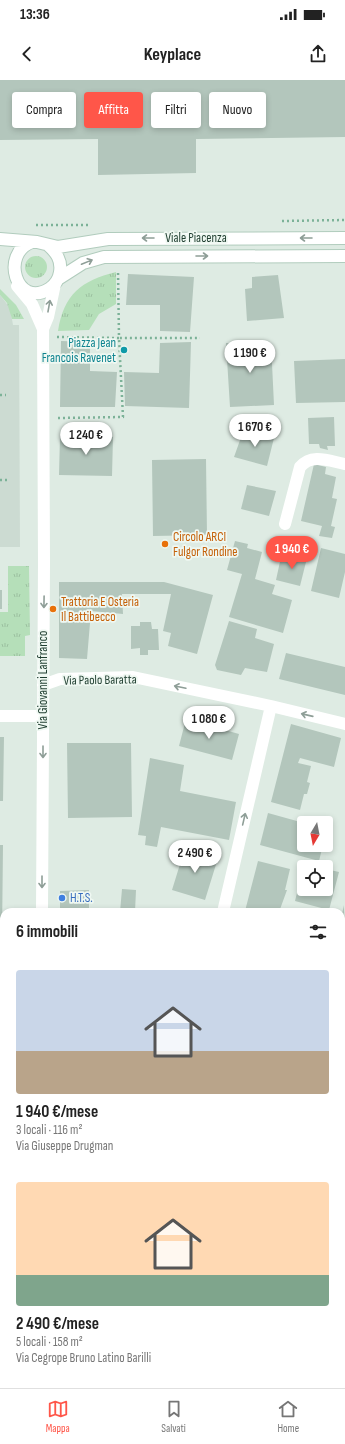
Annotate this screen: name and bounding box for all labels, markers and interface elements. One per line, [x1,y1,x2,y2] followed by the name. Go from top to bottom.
[20,5,50,24] text: 13:36
[16,43,38,65] icon: back
[307,43,329,65] icon: share
[144,44,201,65] text: Keyplace
[12,92,76,128] chip: Compra
[84,92,143,128] chip: Affitta
[151,92,201,128] chip: Filtri
[209,92,266,128] chip: Nuovo
[165,230,227,246] street label: Viale Piacenza
[142,234,155,242] one-way arrow
[300,234,313,242] one-way arrow
[195,252,208,260] one-way arrow
[81,257,93,265] one-way arrow
[46,300,54,313] one-way arrow
[42,335,116,366] place label: Piazza Jean Francois Ravenet
[213,340,287,374] pin: 1 190 €
[119,345,129,355] marker: Piazza Jean Francois Ravenet
[233,345,267,361] text: 1 190 €
[218,414,292,448] pin: 1 670 €
[238,419,272,435] text: 1 670 €
[49,422,123,456] pin: 1 240 €
[69,427,103,443] text: 1 240 €
[173,529,238,560] place label: Circolo ARCI Fulgor Rondine
[255,536,329,570] pin: 1 940 €
[160,539,170,549] marker: Circolo ARCI Fulgor Rondine
[275,541,309,557] text: 1 940 €
[61,594,139,625] place label: Trattoria E Osteria Il Battibecco
[40,595,48,608] one-way arrow
[48,604,58,614] marker: Trattoria E Osteria Il Battibecco
[35,631,51,729] street label: Via Giovanni Lanfranco
[63,671,137,689] street label: Via Paolo Baratta
[174,683,187,691] one-way arrow
[172,706,246,740] pin: 1 080 €
[301,710,314,718] one-way arrow
[192,711,226,727] text: 1 080 €
[39,745,47,758] one-way arrow
[241,813,249,826] one-way arrow
[297,816,333,852] north arrow
[297,816,333,896] map controls
[158,840,232,874] pin: 2 490 €
[178,845,212,861] text: 2 490 €
[297,860,333,896] button: locate
[38,875,46,888] one-way arrow
[70,890,93,906] place label: H.T.S.
[57,893,67,903] marker: H.T.S.
[307,921,329,943] icon: filters
[16,922,78,942] text: 6 immobili
[137,996,209,1068] icon: home
[16,1102,98,1122] text: 1 940 €/mese
[16,1122,82,1138] text: 3 locali · 116 m²
[16,1138,113,1154] text: Via Giuseppe Drugman
[137,1208,209,1280] icon: home
[16,1314,99,1334] text: 2 490 €/mese
[16,1334,83,1350] text: 5 locali · 158 m²
[16,1350,151,1366] text: Via Cegrope Bruno Latino Barilli
[46,1398,70,1435] tab: Mappa
[161,1398,186,1435] tab: Salvati
[277,1398,299,1435] tab: Home

